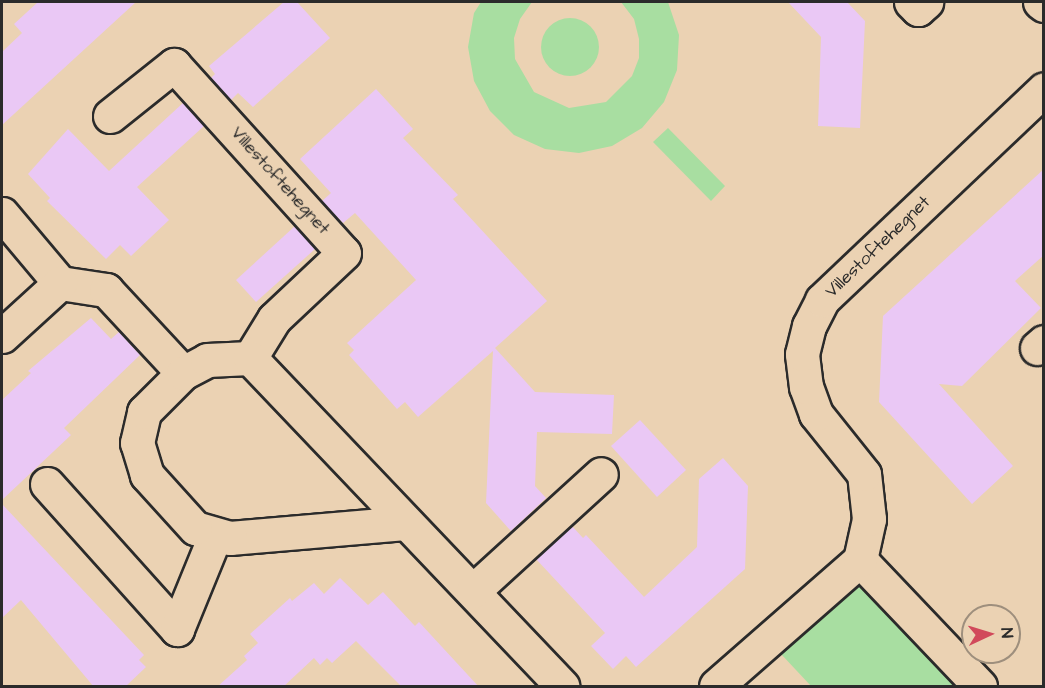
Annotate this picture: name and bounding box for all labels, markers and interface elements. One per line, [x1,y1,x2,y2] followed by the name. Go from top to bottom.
[226,123,334,239] street label: Villestoftehegnet
[821,191,935,303] street label: Villestoftehegnet
[961,604,1021,664] north arrow
[996,627,1018,639] text: N

